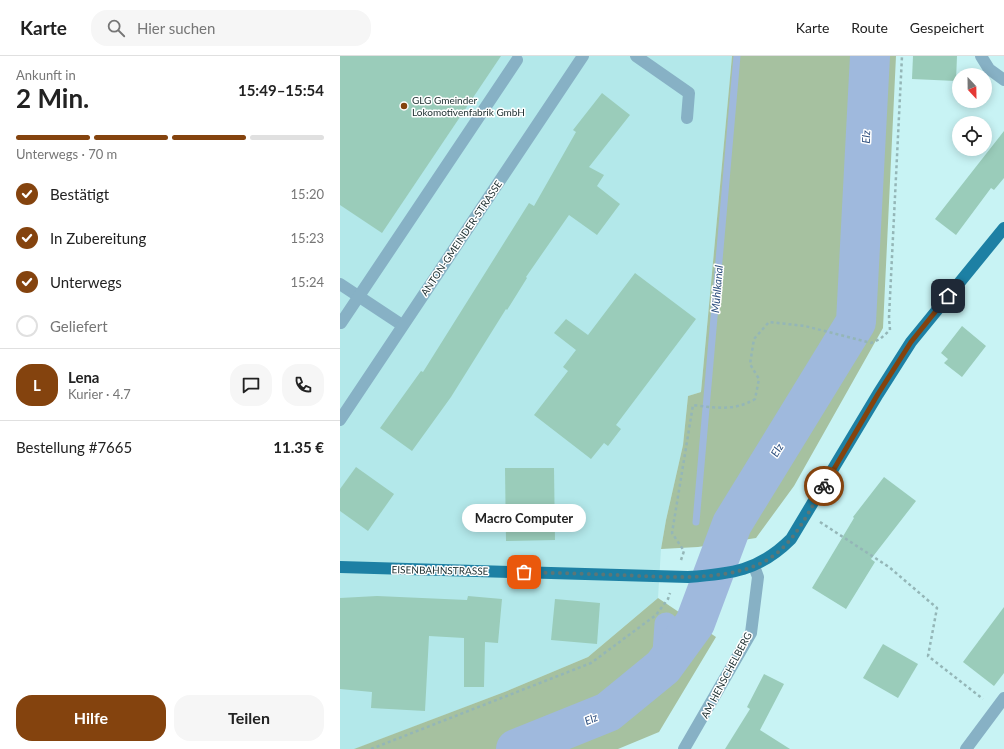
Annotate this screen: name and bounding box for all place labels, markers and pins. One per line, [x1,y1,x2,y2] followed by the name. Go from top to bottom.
[412,94,525,118] place label: GLG Gmeinder Lokomotivenfabrik GmbH
[399,101,409,111] marker: GLG Gmeinder Lokomotivenfabrik GmbH
[931,279,965,313] pin
[462,504,586,532] callout: Macro Computer
[507,555,541,589] pin

